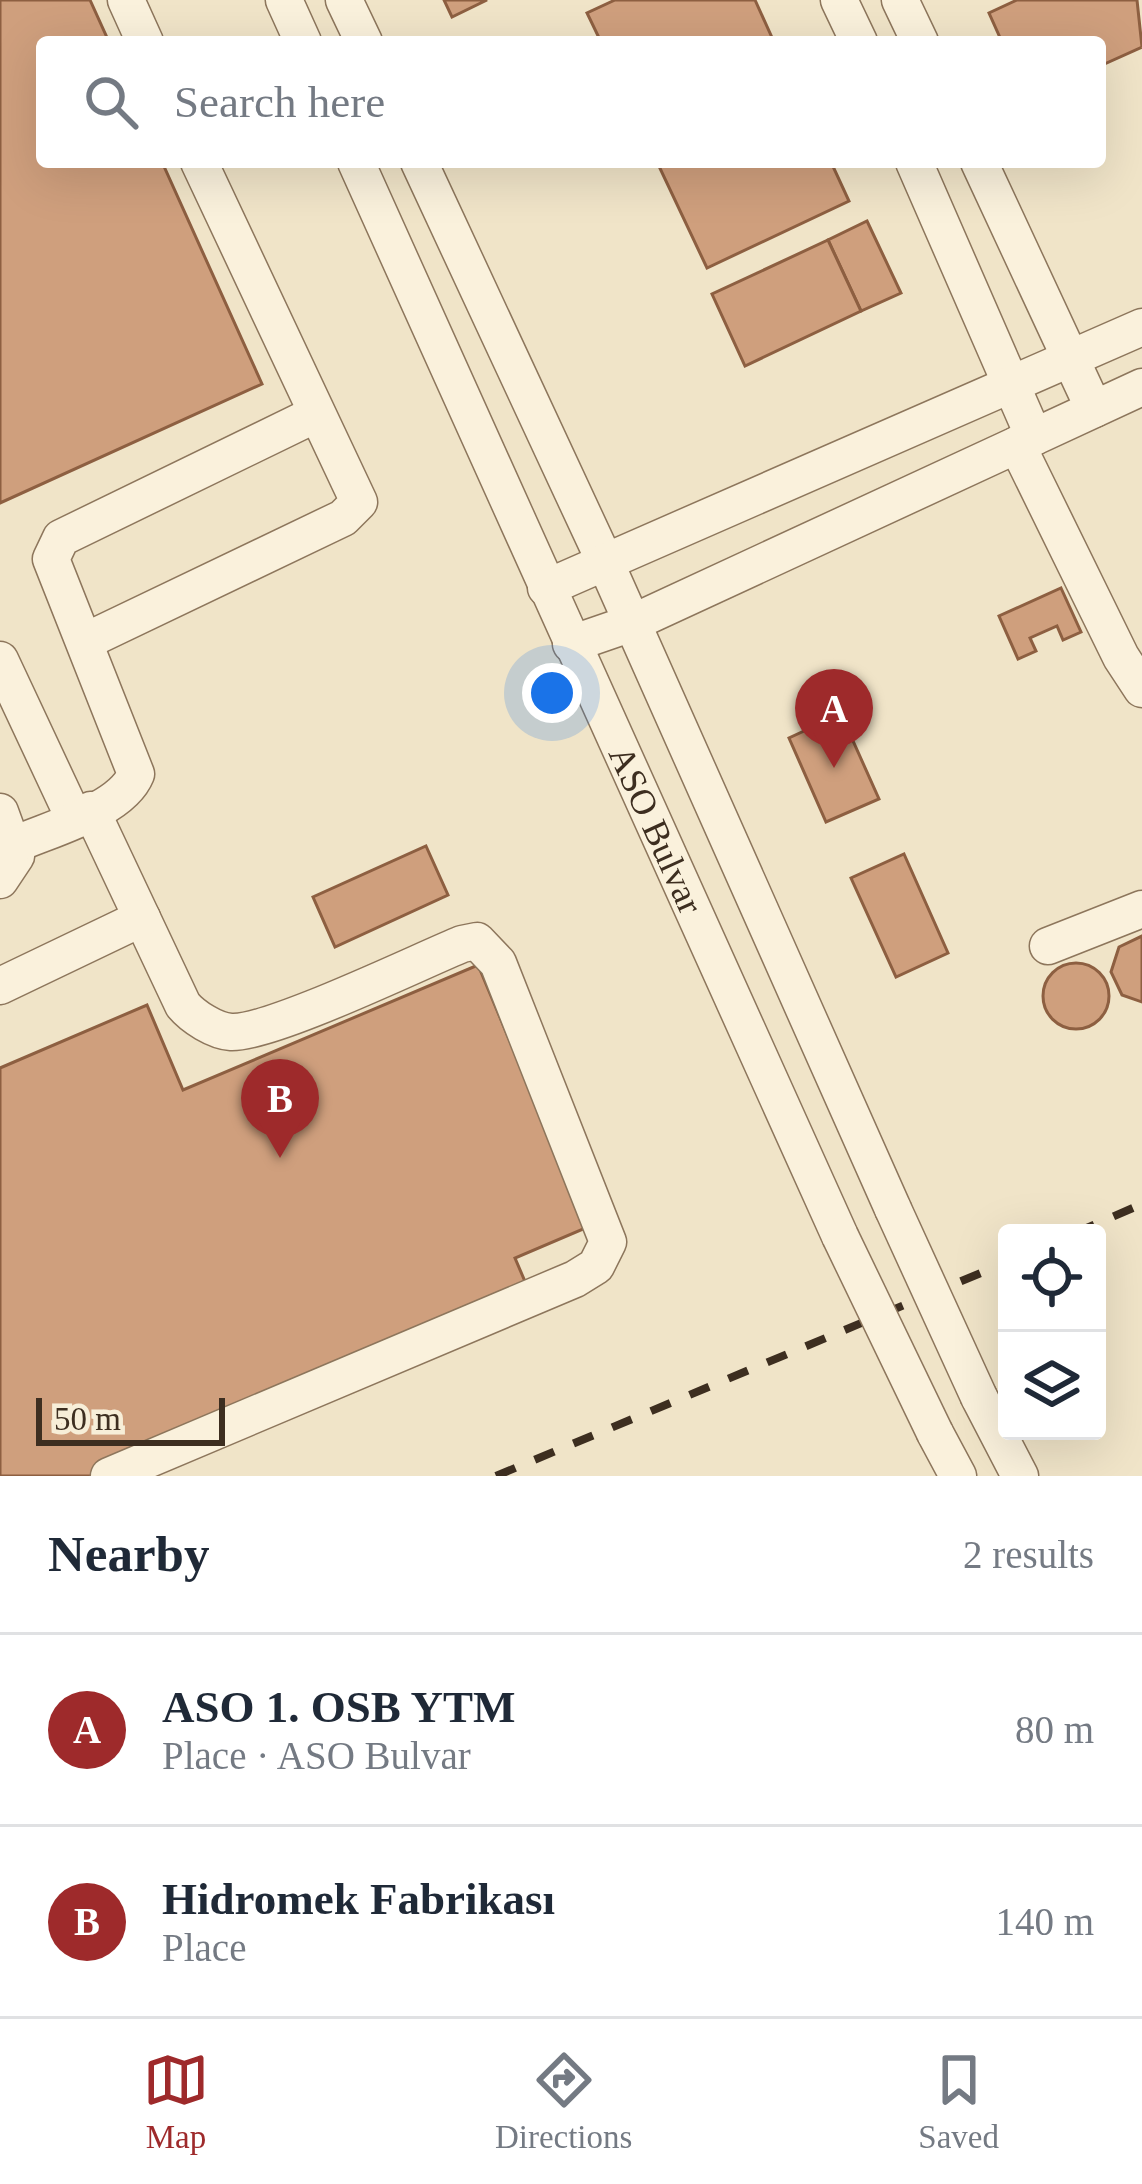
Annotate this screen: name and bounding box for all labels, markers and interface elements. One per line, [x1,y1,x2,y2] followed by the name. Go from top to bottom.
[36,36,1106,168] search box
[78,69,144,135] icon: search
[174,77,385,127] text: Search here
[522,663,582,723] your location
[795,669,873,768] pin: A
[601,740,711,920] street label: ASO Bulvar
[241,1059,319,1158] pin: B
[998,1224,1106,1440] map controls
[998,1224,1106,1332] button: locate
[998,1332,1106,1440] button: layers
[36,1392,225,1445] scale bar
[54,1401,121,1437] text: 50 m
[48,1526,209,1582] text: Nearby
[963,1533,1094,1576] text: 2 results
[162,1682,515,1732] text: ASO 1. OSB YTM
[73,1708,101,1751] text: A
[1015,1708,1094,1751] text: 80 m
[162,1734,471,1777] text: Place · ASO Bulvar
[162,1874,555,1924] text: Hidromek Fabrikası
[74,1900,100,1943] text: B
[995,1900,1094,1943] text: 140 m
[162,1926,246,1969] text: Place
[143,2047,209,2156] tab: Map
[495,2047,632,2156] tab: Directions
[918,2047,999,2156] tab: Saved

